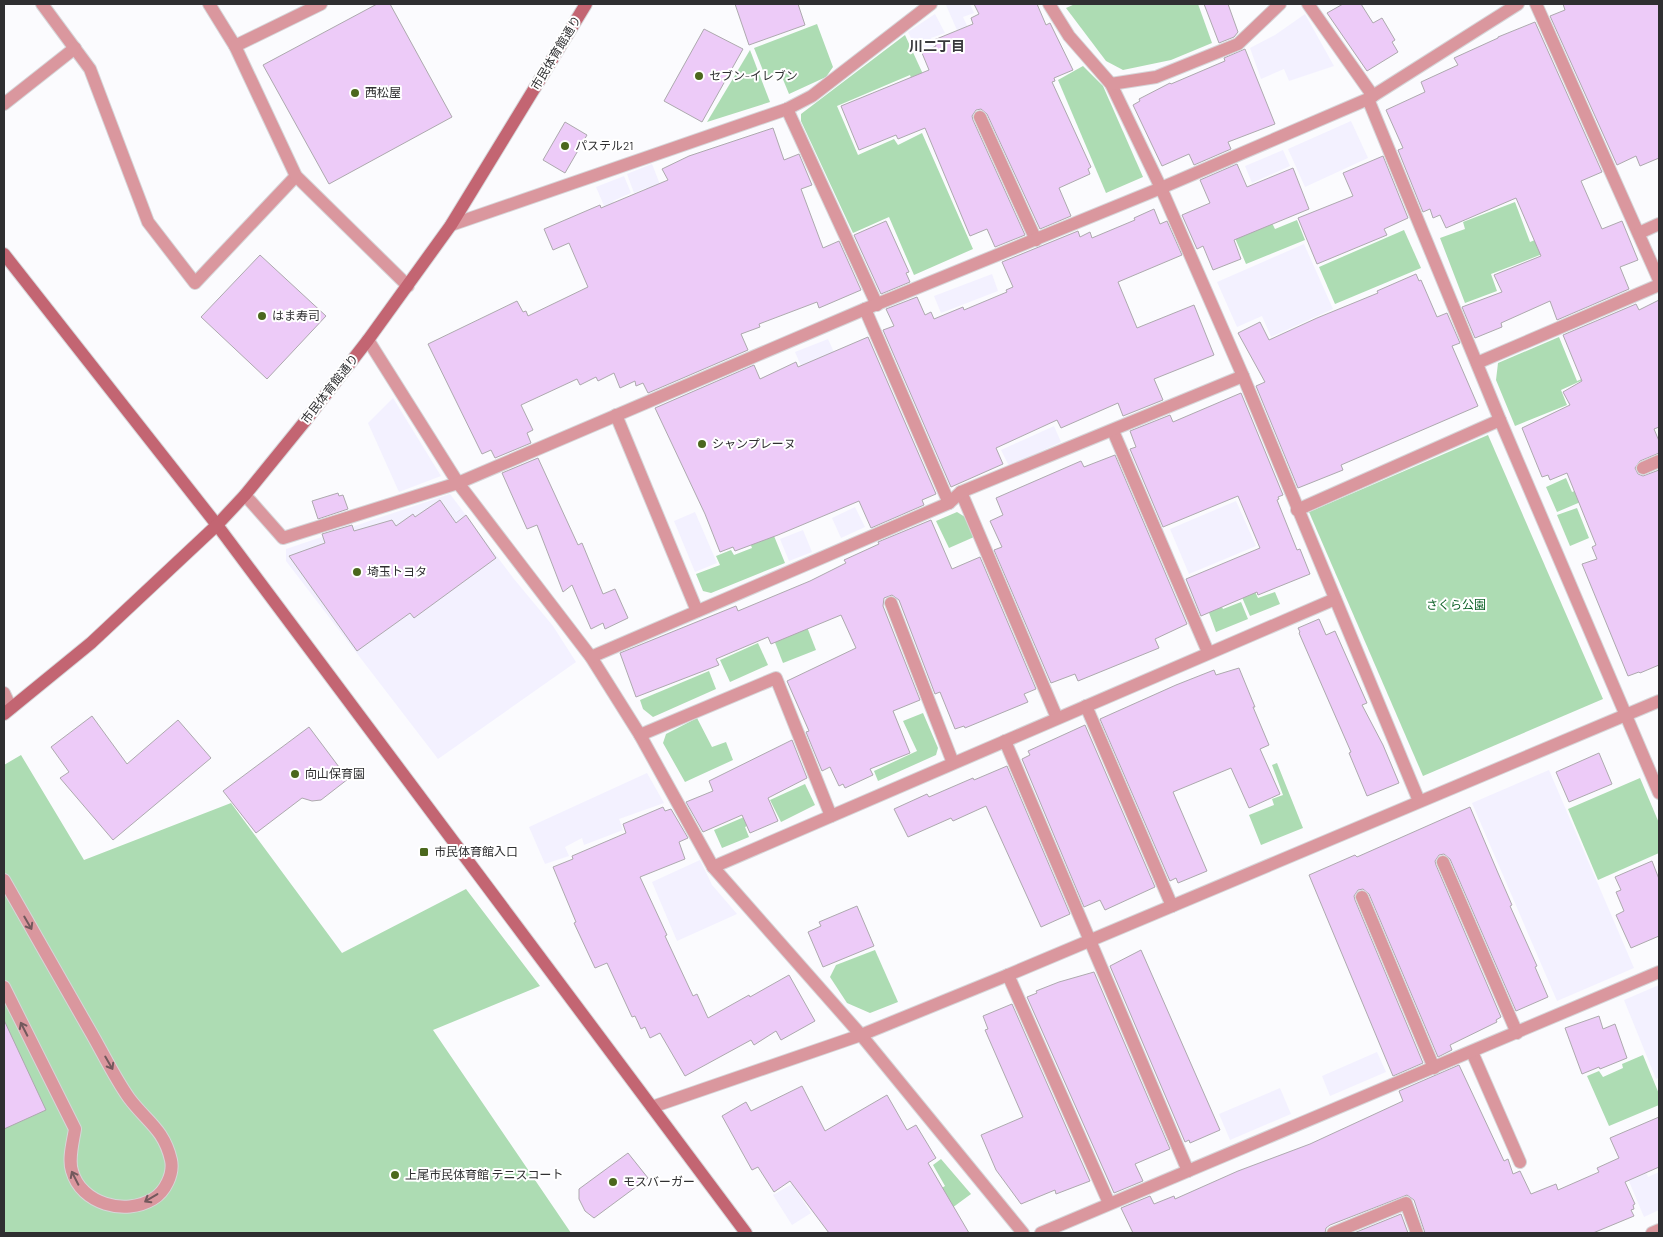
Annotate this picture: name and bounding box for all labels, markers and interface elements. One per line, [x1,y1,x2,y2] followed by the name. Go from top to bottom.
[528,13,583,92] street label: 市民体育館通り
[909,37,965,54] district label: 川二丁目
[709,68,798,82] place label: セブン-イレブン
[693,70,705,82] marker: セブン-イレブン
[365,85,401,99] place label: 西松屋
[349,87,361,99] marker: 西松屋
[575,138,633,152] place label: パステル21
[559,140,571,152] marker: パステル21
[272,308,320,322] place label: はま寿司
[256,310,268,322] marker: はま寿司
[298,351,361,426] street label: 市民体育館通り
[712,436,796,450] place label: シャンプレーヌ
[696,438,708,450] marker: シャンプレーヌ
[367,564,427,578] place label: 埼玉トヨタ
[351,566,363,578] marker: 埼玉トヨタ
[1426,597,1486,611] park label: さくら公園
[305,766,365,780] place label: 向山保育園
[289,768,301,780] marker: 向山保育園
[434,844,518,858] place label: 市民体育館入口
[418,846,430,858] marker: 市民体育館入口
[24,915,34,929] one-way arrow
[19,1022,29,1037] one-way arrow
[105,1056,115,1070] one-way arrow
[405,1167,563,1181] place label: 上尾市民体育館 テニスコート
[389,1169,401,1181] marker: 上尾市民体育館 テニスコート
[70,1171,80,1186] one-way arrow
[623,1174,695,1188] place label: モスバーガー
[607,1176,619,1188] marker: モスバーガー
[144,1193,158,1204] one-way arrow

